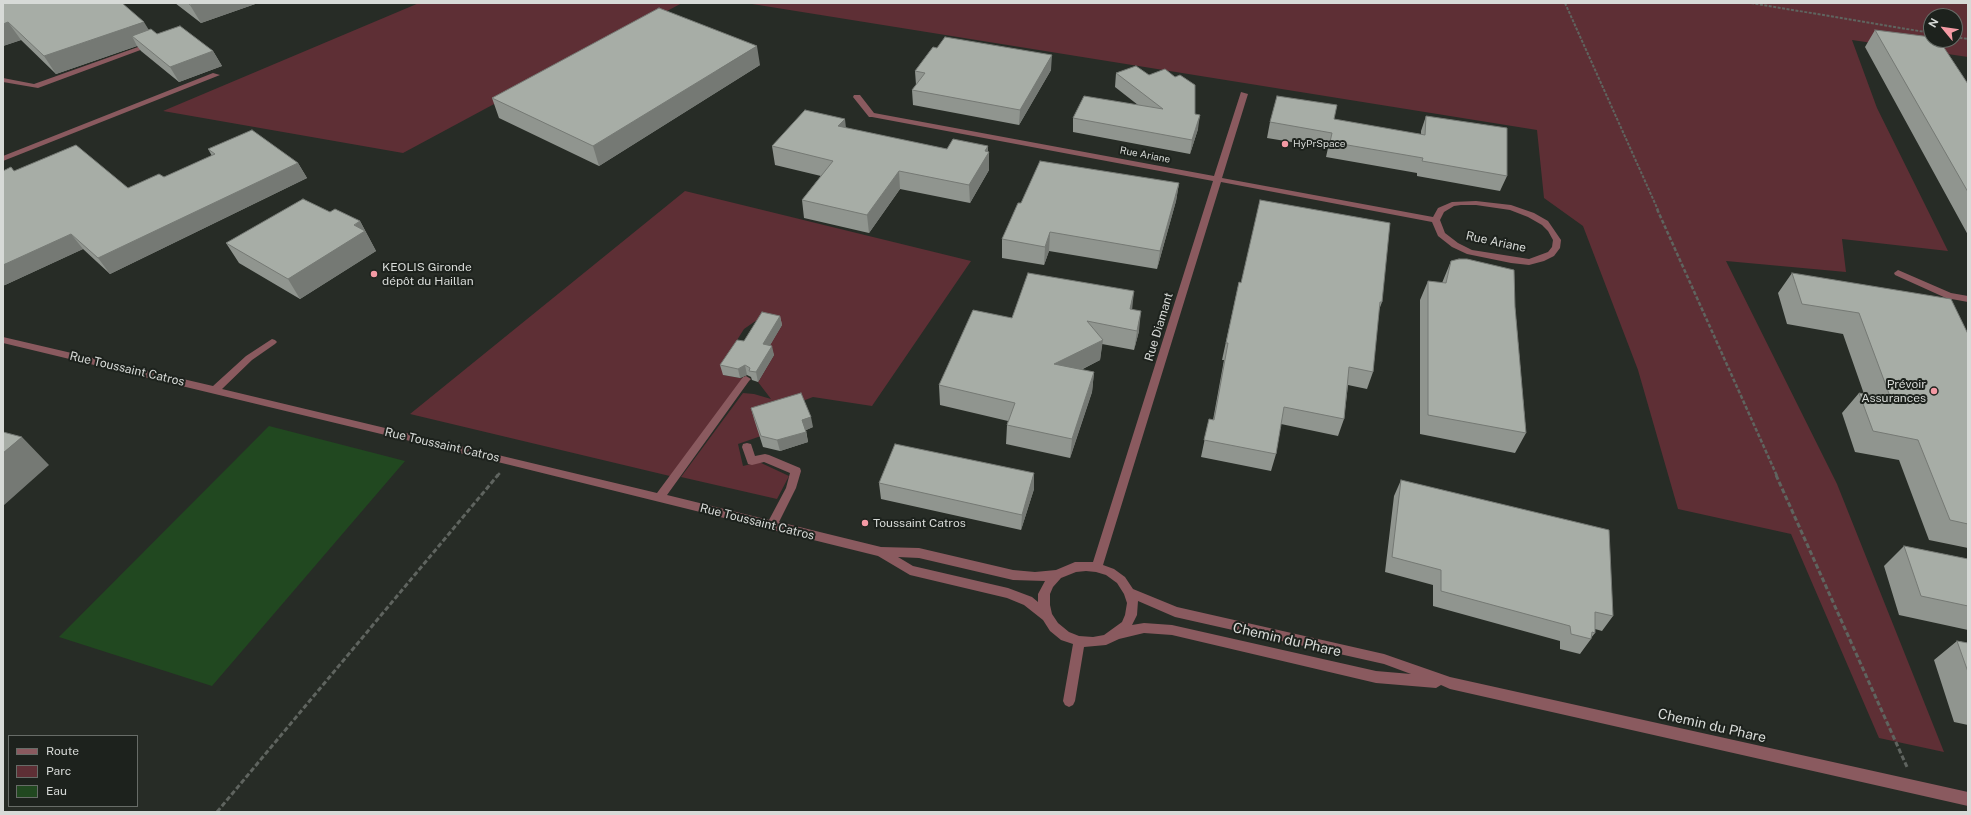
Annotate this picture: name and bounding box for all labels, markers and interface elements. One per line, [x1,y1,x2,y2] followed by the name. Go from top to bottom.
[1923,8,1963,48] north arrow
[1926,16,1941,29] text: N
[1293,138,1345,150] place label: HyPrSpace
[1280,139,1290,149] marker: HyPrSpace
[1119,144,1171,166] street label: Rue Ariane
[1465,229,1527,255] street label: Rue Ariane
[382,260,474,288] place label: KEOLIS Gironde dépôt du Haillan
[369,269,379,279] marker: KEOLIS Gironde dépôt du Haillan
[1142,291,1176,363] street label: Rue Diamant
[68,349,186,389] street label: Rue Toussaint Catros
[1861,377,1926,405] place label: Prévoir Assurances
[1929,386,1939,396] marker: Prévoir Assurances
[383,425,501,465] street label: Rue Toussaint Catros
[698,501,816,543] street label: Rue Toussaint Catros
[873,516,966,530] place label: Toussaint Catros
[860,518,870,528] marker: Toussaint Catros
[1231,619,1343,661] street label: Chemin du Phare
[1656,705,1768,747] street label: Chemin du Phare
[8,735,138,807] legend
[46,744,79,758] text: Route
[46,764,71,778] text: Parc
[46,784,67,798] text: Eau

